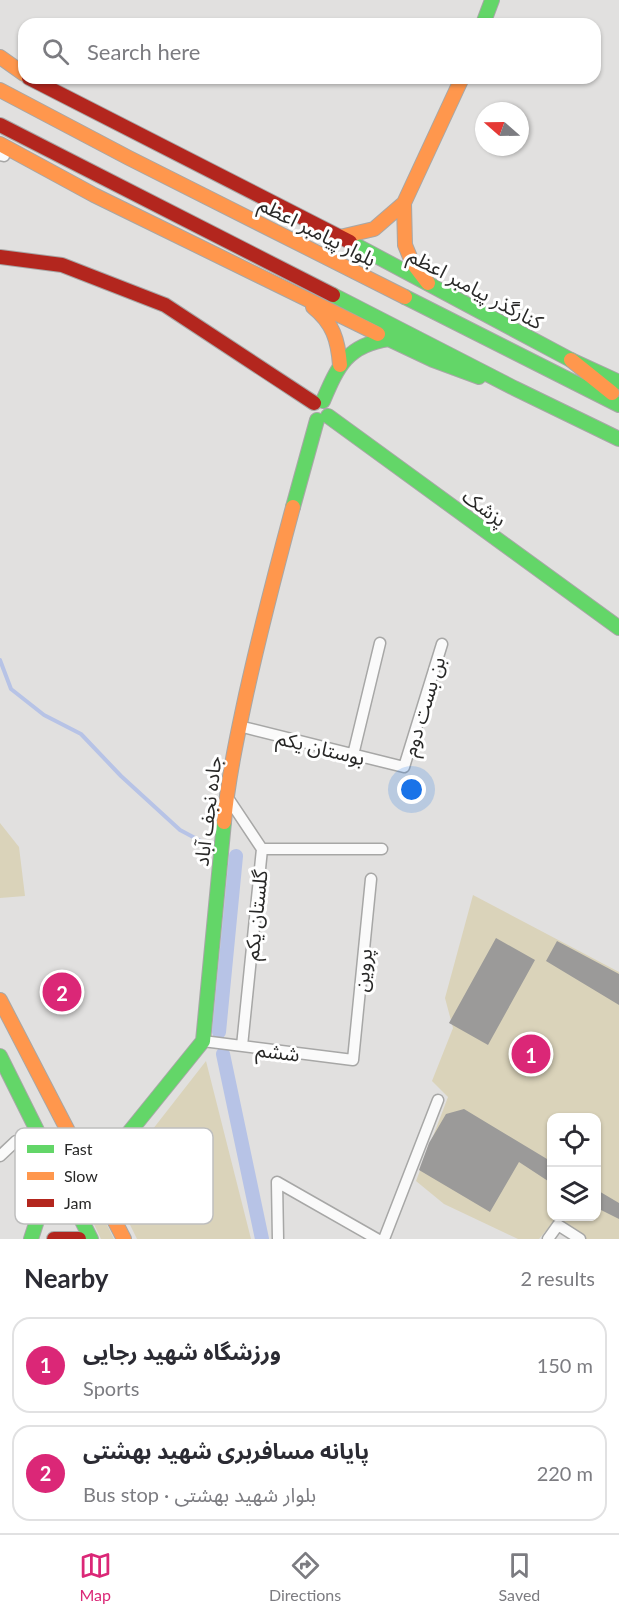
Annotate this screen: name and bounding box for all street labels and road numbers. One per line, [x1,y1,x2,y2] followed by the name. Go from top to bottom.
[254,191,380,274] street label: بلوار پیامبر اعظم
[403,242,548,337] street label: کنارگذر پیامبر اعظم
[457,483,512,533] street label: پزشک
[397,653,453,760] street label: بن بست دوم
[273,724,368,773] street label: بوستان یکم
[188,754,226,868] street label: جاده نجف آباد
[238,868,276,962] street label: گلستان یکم
[348,947,378,993] street label: پروین
[254,1036,301,1070] street label: ششم

